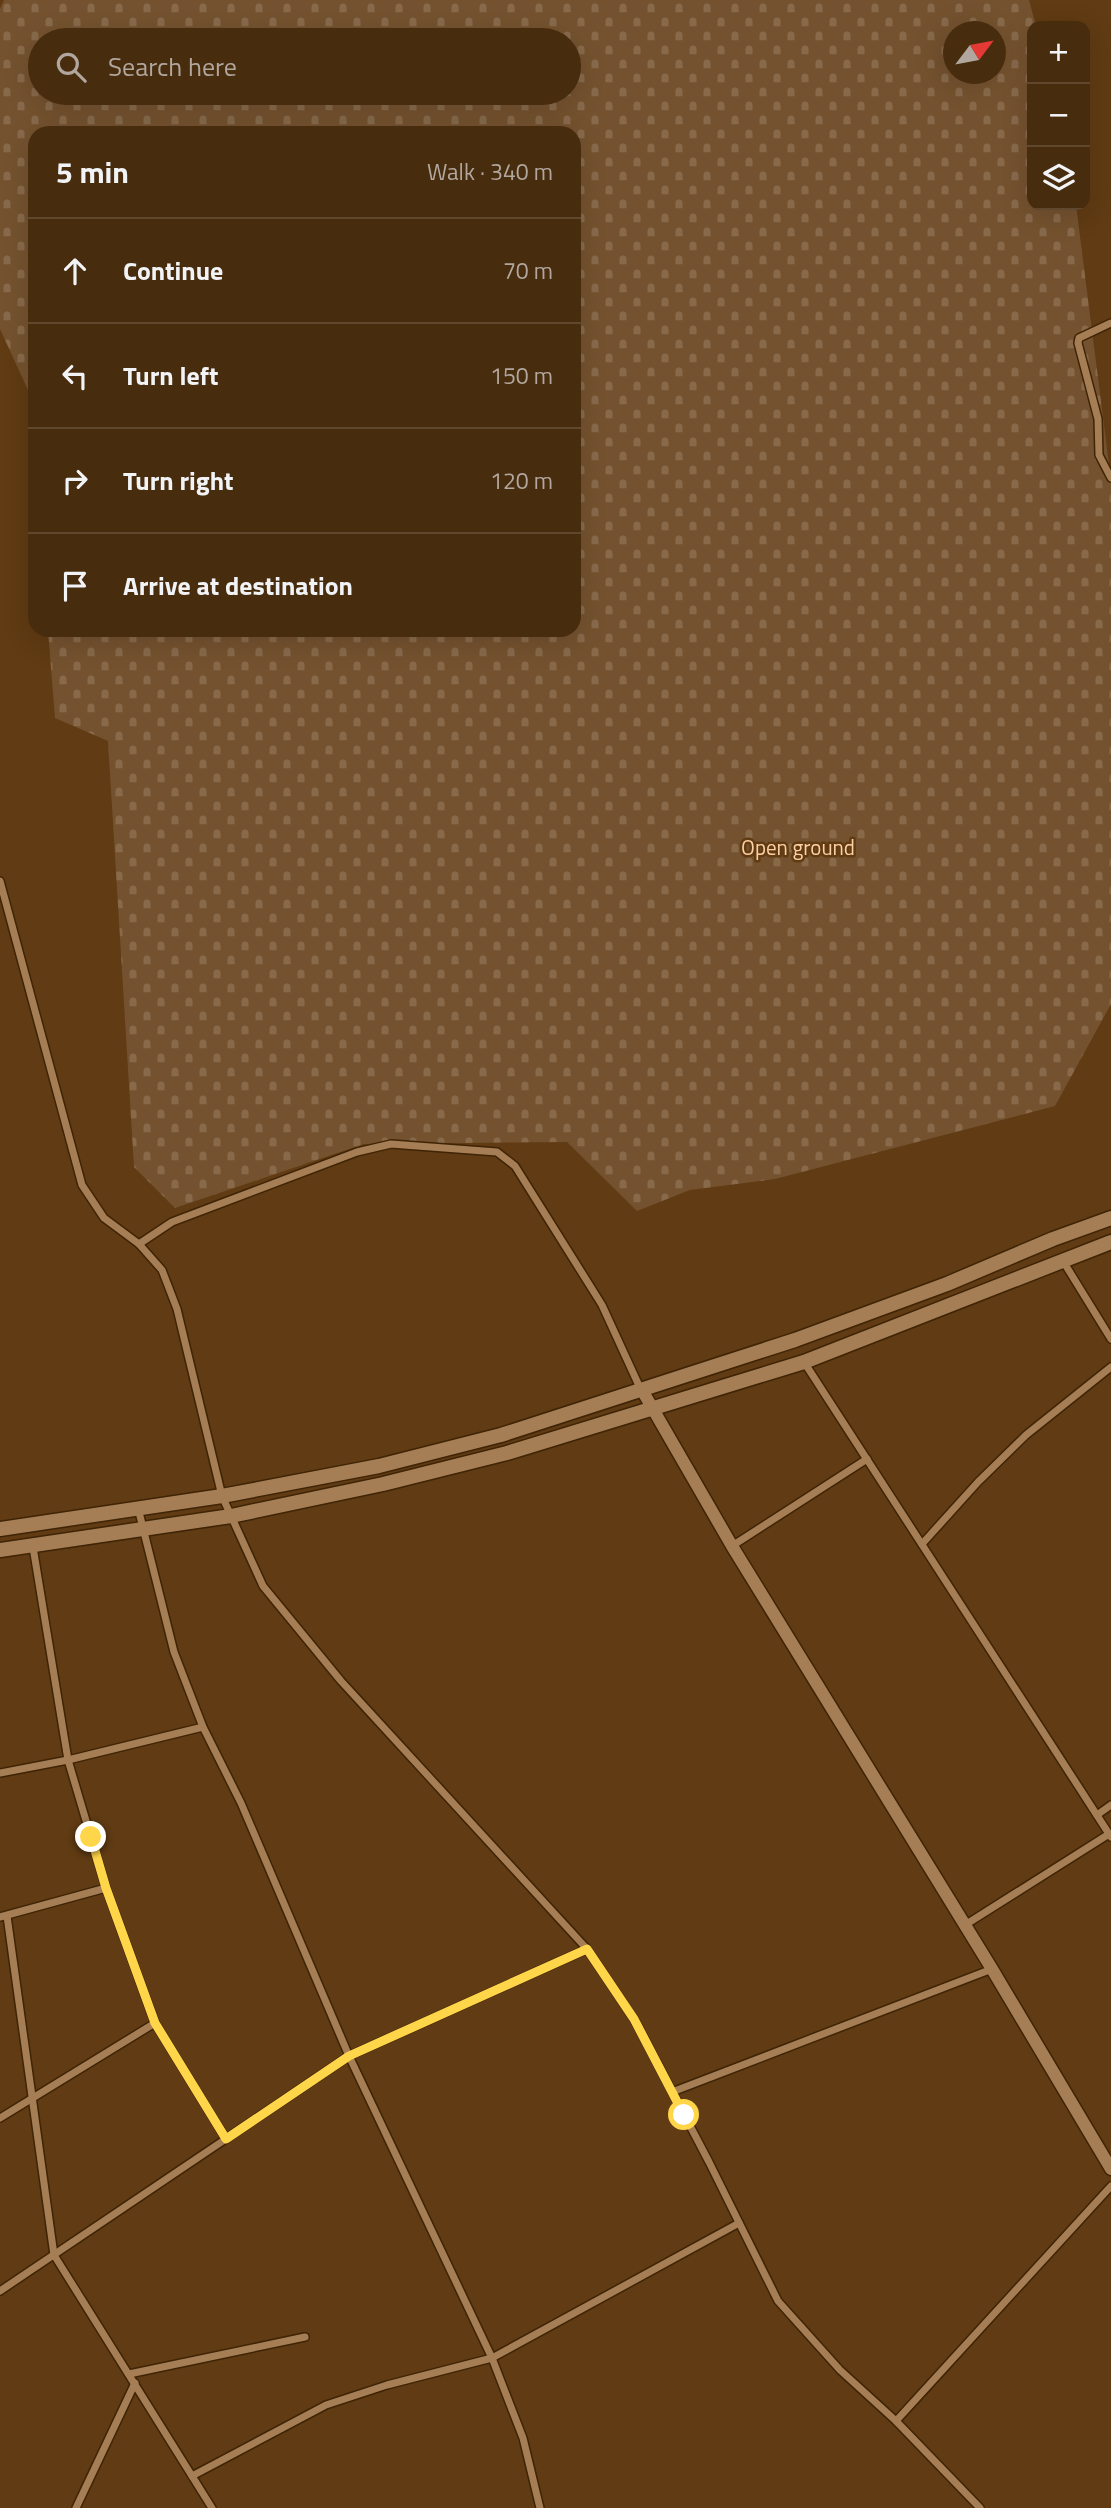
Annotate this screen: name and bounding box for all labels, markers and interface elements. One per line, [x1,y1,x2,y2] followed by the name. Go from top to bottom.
[943,21,1006,84] north arrow
[1027,21,1090,210] map controls
[1027,21,1090,84] button: +
[28,28,581,105] search box
[108,47,237,86] text: Search here
[52,48,90,86] icon: search
[1027,84,1090,147] button: −
[1027,147,1090,210] button: layers
[56,149,129,195] text: 5 min
[427,154,553,189] text: Walk · 340 m
[123,251,223,290] text: Continue
[56,252,94,290] icon: ahead
[503,253,553,288] text: 70 m
[123,356,218,395] text: Turn left
[56,357,94,395] icon: left
[490,358,553,393] text: 150 m
[123,461,234,500] text: Turn right
[56,462,94,500] icon: right
[490,463,553,498] text: 120 m
[123,566,353,605] text: Arrive at destination
[56,567,94,605] icon: arrive
[741,831,855,863] park label: Open ground
[75,1821,106,1852] route end
[668,2099,699,2130] route start

